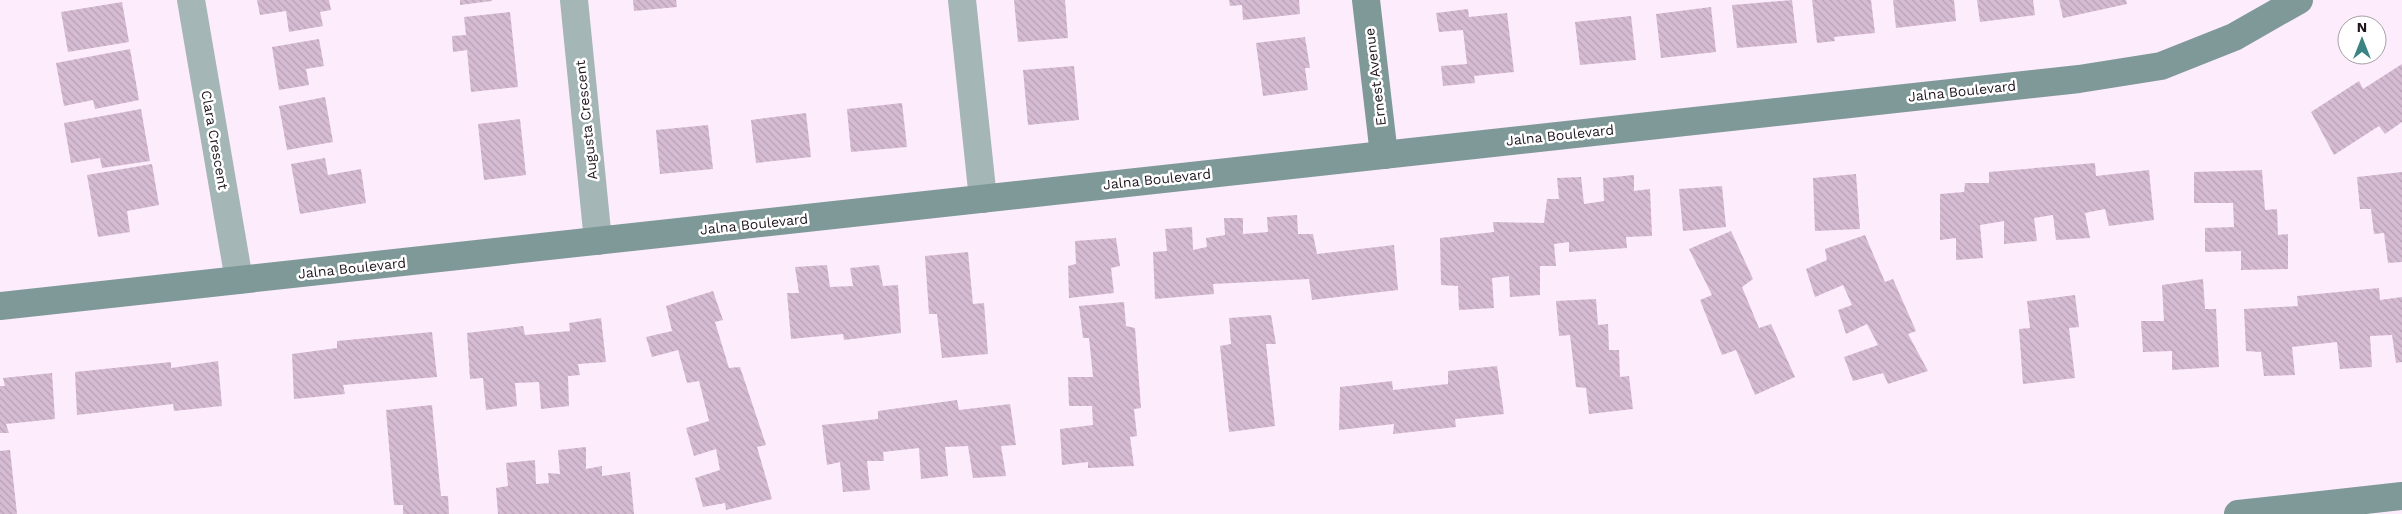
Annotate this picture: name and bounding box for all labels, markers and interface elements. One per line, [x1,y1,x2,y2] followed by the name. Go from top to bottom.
[2337,15,2387,65] north arrow
[2357,19,2367,35] text: N
[1361,27,1389,127] street label: Ernest Avenue
[572,59,600,181] street label: Augusta Crescent
[1907,77,2017,105] street label: Jalna Boulevard
[198,89,232,191] street label: Clara Crescent
[1505,121,1615,149] street label: Jalna Boulevard
[1102,165,1212,193] street label: Jalna Boulevard
[699,210,809,238] street label: Jalna Boulevard
[297,254,407,282] street label: Jalna Boulevard

